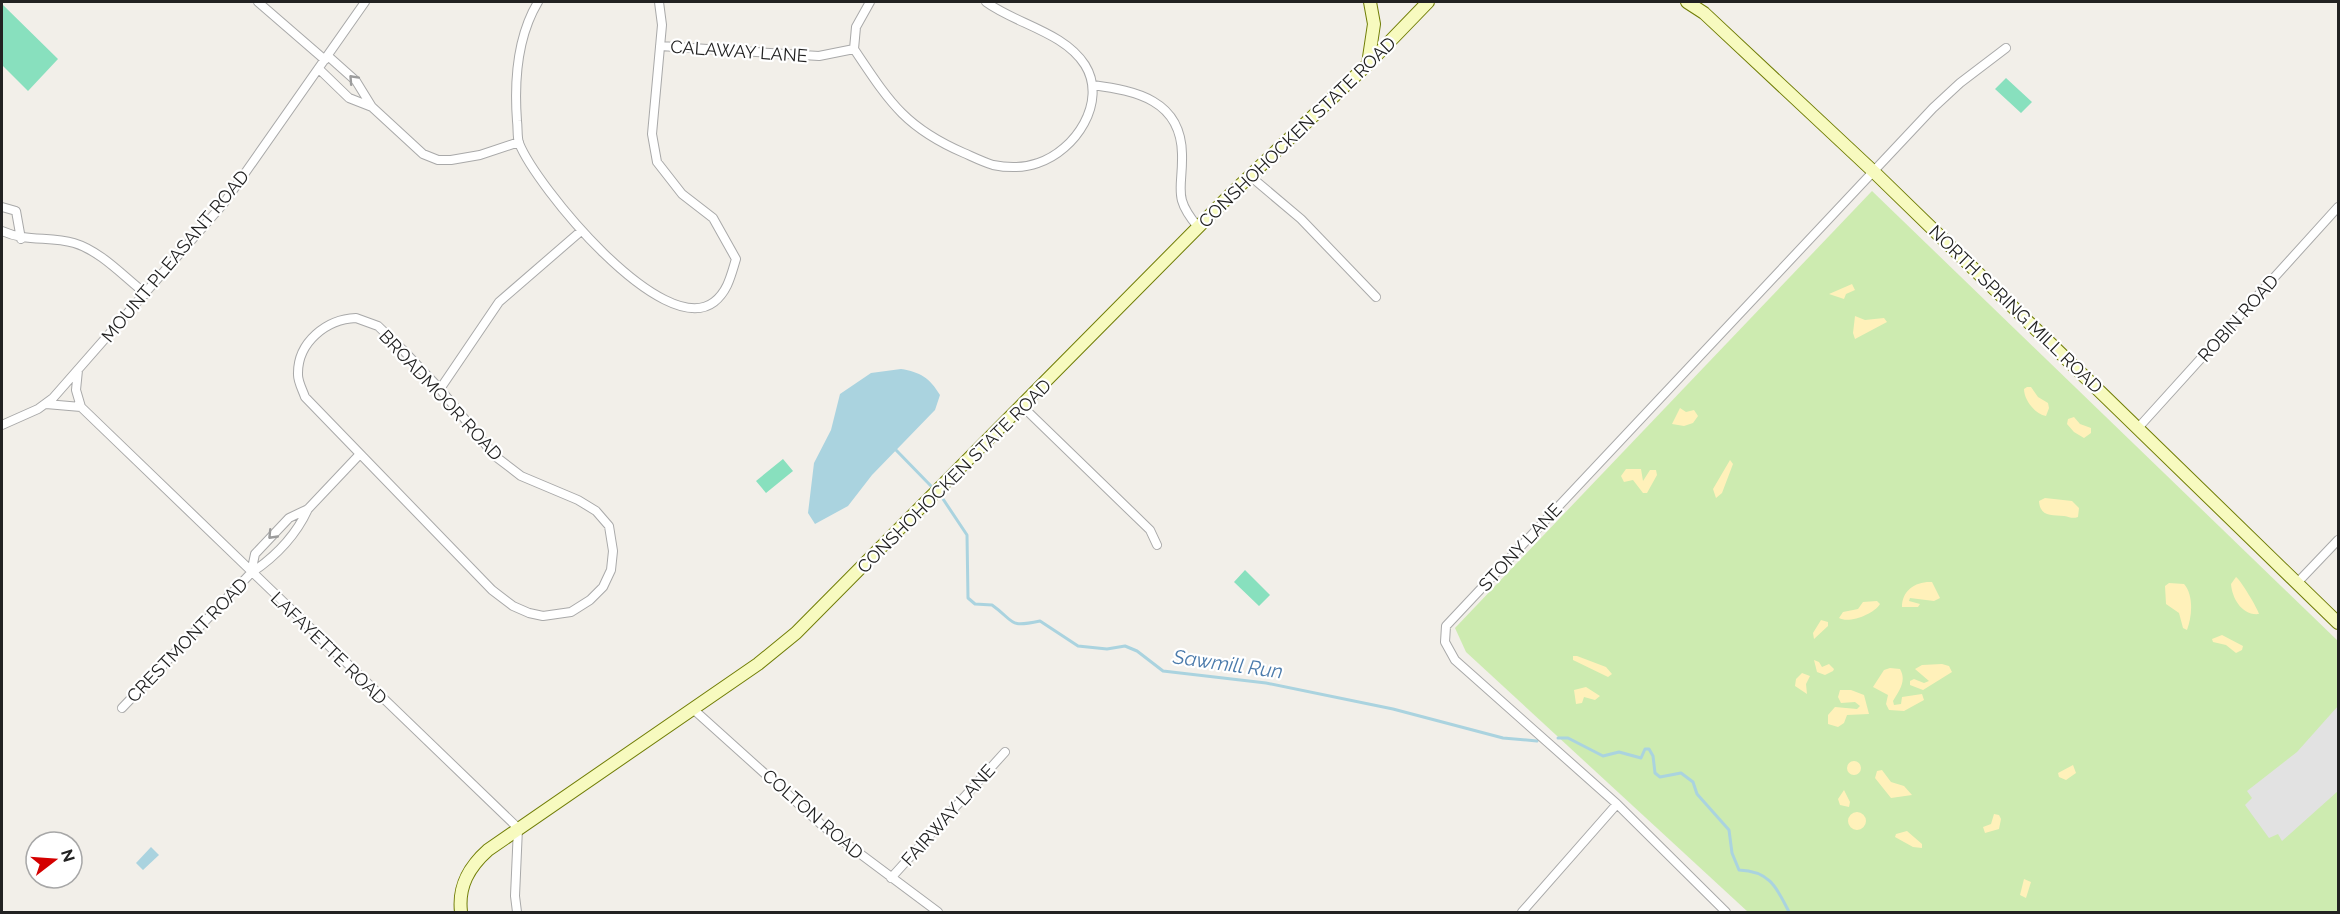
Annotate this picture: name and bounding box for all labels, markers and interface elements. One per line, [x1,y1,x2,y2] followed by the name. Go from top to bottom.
[1194,32,1400,232] street label: CONSHOHOCKEN STATE ROAD
[670,36,808,66] street label: CALAWAY LANE
[349,76,360,86] one-way arrow
[97,166,253,346] street label: MOUNT PLEASANT ROAD
[1925,221,2107,397] street label: NORTH SPRING MILL ROAD
[2193,270,2283,366] street label: ROBIN ROAD
[375,325,507,465] street label: BROADMOOR ROAD
[853,375,1055,577] street label: CONSHOHOCKEN STATE ROAD
[1474,499,1566,595] street label: STONY LANE
[268,529,279,539] one-way arrow
[122,573,252,707] street label: CRESTMONT ROAD
[267,587,391,709] street label: LAFAYETTE ROAD
[1171,644,1284,684] water label: Sawmill Run
[897,760,999,870] street label: FAIRWAY LANE
[758,765,868,864] street label: COLTON ROAD
[24,830,84,890] north arrow
[57,847,79,864] text: N

